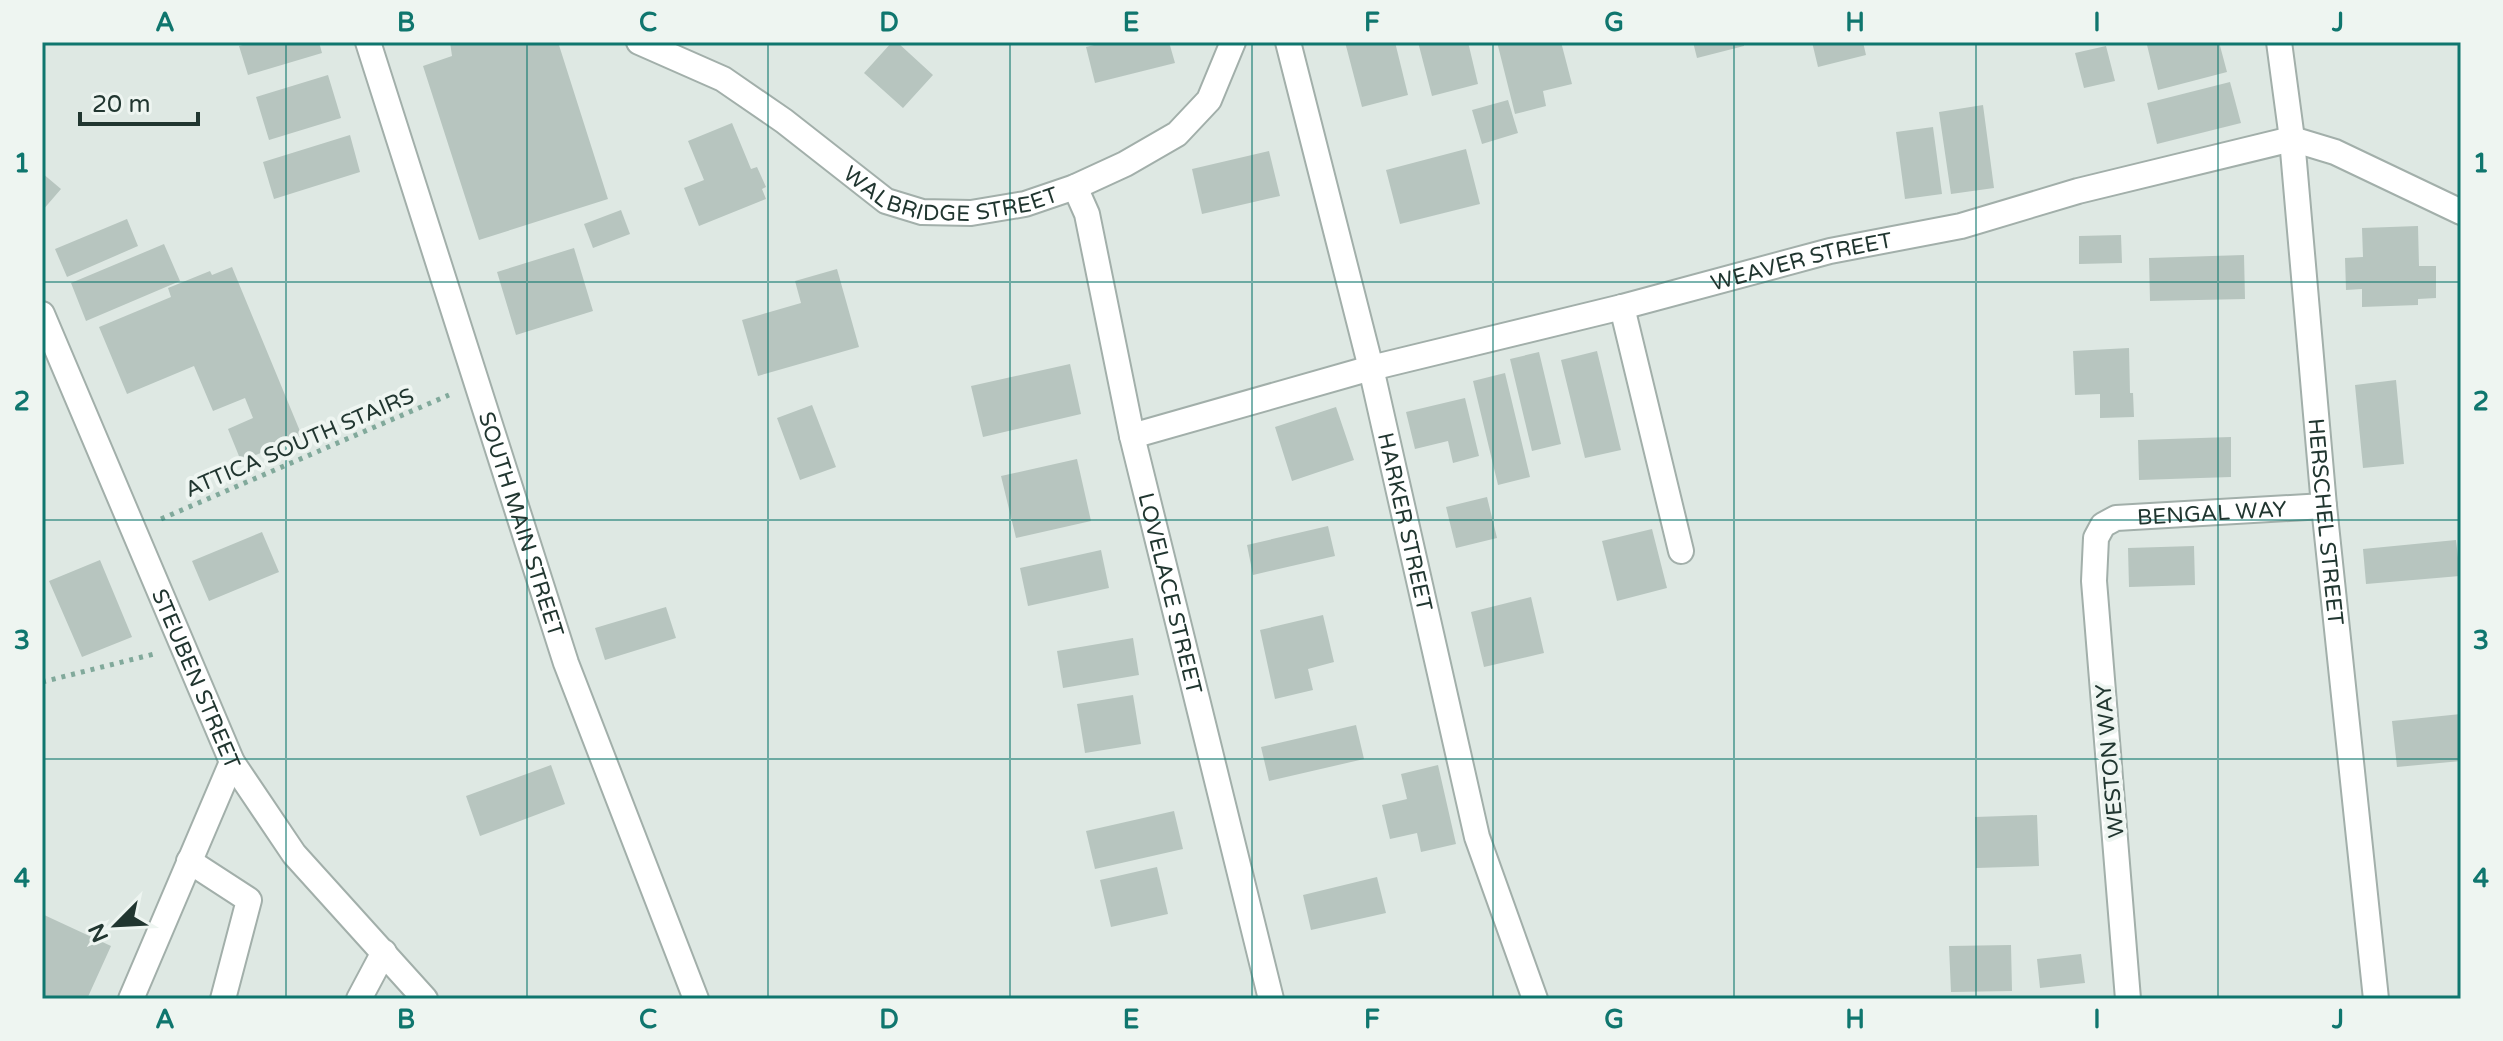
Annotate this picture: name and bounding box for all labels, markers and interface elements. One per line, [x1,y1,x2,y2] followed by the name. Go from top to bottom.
[155,7,175,38] text: A
[397,7,415,38] text: B
[639,7,657,38] text: C
[879,7,899,38] text: D
[1123,7,1139,38] text: E
[1364,7,1380,38] text: F
[1604,7,1624,38] text: G
[1845,7,1865,38] text: H
[2093,7,2101,38] text: I
[2331,7,2344,38] text: J
[80,76,198,126] scale bar
[92,90,150,119] text: 20 m
[14,148,30,179] text: 1
[2473,148,2489,179] text: 1
[838,161,1062,227] street label: WALBRIDGE STREET
[1708,227,1895,297] street label: WEAVER STREET
[181,383,418,503] street label: ATTICA SOUTH STAIRS
[14,386,30,417] text: 2
[2473,386,2489,417] text: 2
[473,409,569,641] street label: SOUTH MAIN STREET
[2302,417,2349,627] street label: HERSCHEL STREET
[1372,430,1438,614] street label: HARKER STREET
[1132,490,1207,697] street label: LOVELACE STREET
[2136,496,2288,531] street label: BENGAL WAY
[146,585,246,773] street label: STEUBEN STREET
[14,625,30,656] text: 3
[2473,625,2489,656] text: 3
[2090,683,2130,839] street label: WESTON WAY
[14,863,30,894] text: 4
[2473,863,2489,894] text: 4
[76,885,156,965] north arrow
[83,919,114,946] text: N
[155,1004,175,1035] text: A
[397,1004,415,1035] text: B
[639,1004,657,1035] text: C
[879,1004,899,1035] text: D
[1123,1004,1139,1035] text: E
[1364,1004,1380,1035] text: F
[1604,1004,1624,1035] text: G
[1845,1004,1865,1035] text: H
[2093,1004,2101,1035] text: I
[2331,1004,2344,1035] text: J

